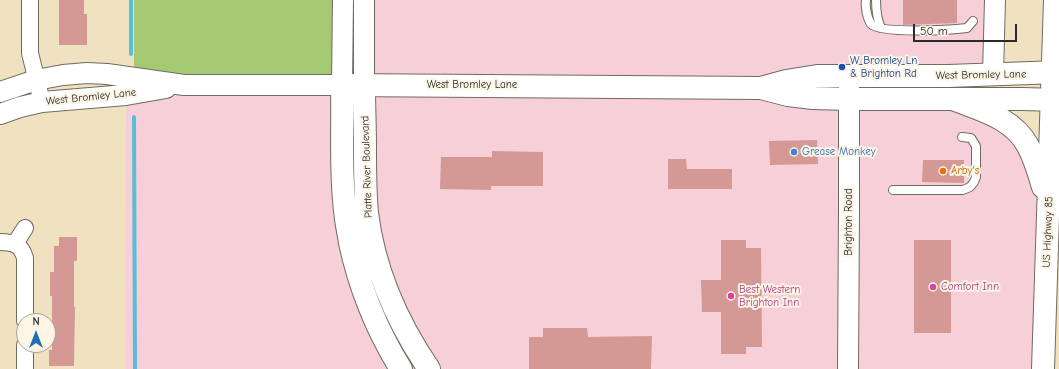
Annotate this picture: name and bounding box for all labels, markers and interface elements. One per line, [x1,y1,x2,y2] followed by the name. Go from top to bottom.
[915,16,1019,42] scale bar
[920,24,948,38] text: 50 m
[850,54,917,80] place label: W Bromley Ln & Brighton Rd
[837,62,847,72] marker: W Bromley Ln & Brighton Rd
[936,68,1026,82] street label: West Bromley Lane
[427,78,517,92] street label: West Bromley Lane
[45,86,137,108] street label: West Bromley Lane
[359,116,375,218] street label: Platte River Boulevard
[802,145,876,159] place label: Grease Monkey
[789,147,799,157] marker: Grease Monkey
[951,164,979,178] place label: Arby's
[938,166,948,176] marker: Arby's
[842,188,856,256] street label: Brighton Road
[1040,196,1056,268] street label: US Highway 85
[941,280,999,294] place label: Comfort Inn
[928,282,938,292] marker: Comfort Inn
[739,283,800,309] place label: Best Western Brighton Inn
[726,291,736,301] marker: Best Western Brighton Inn
[16,313,56,353] north arrow
[32,315,40,328] text: N

